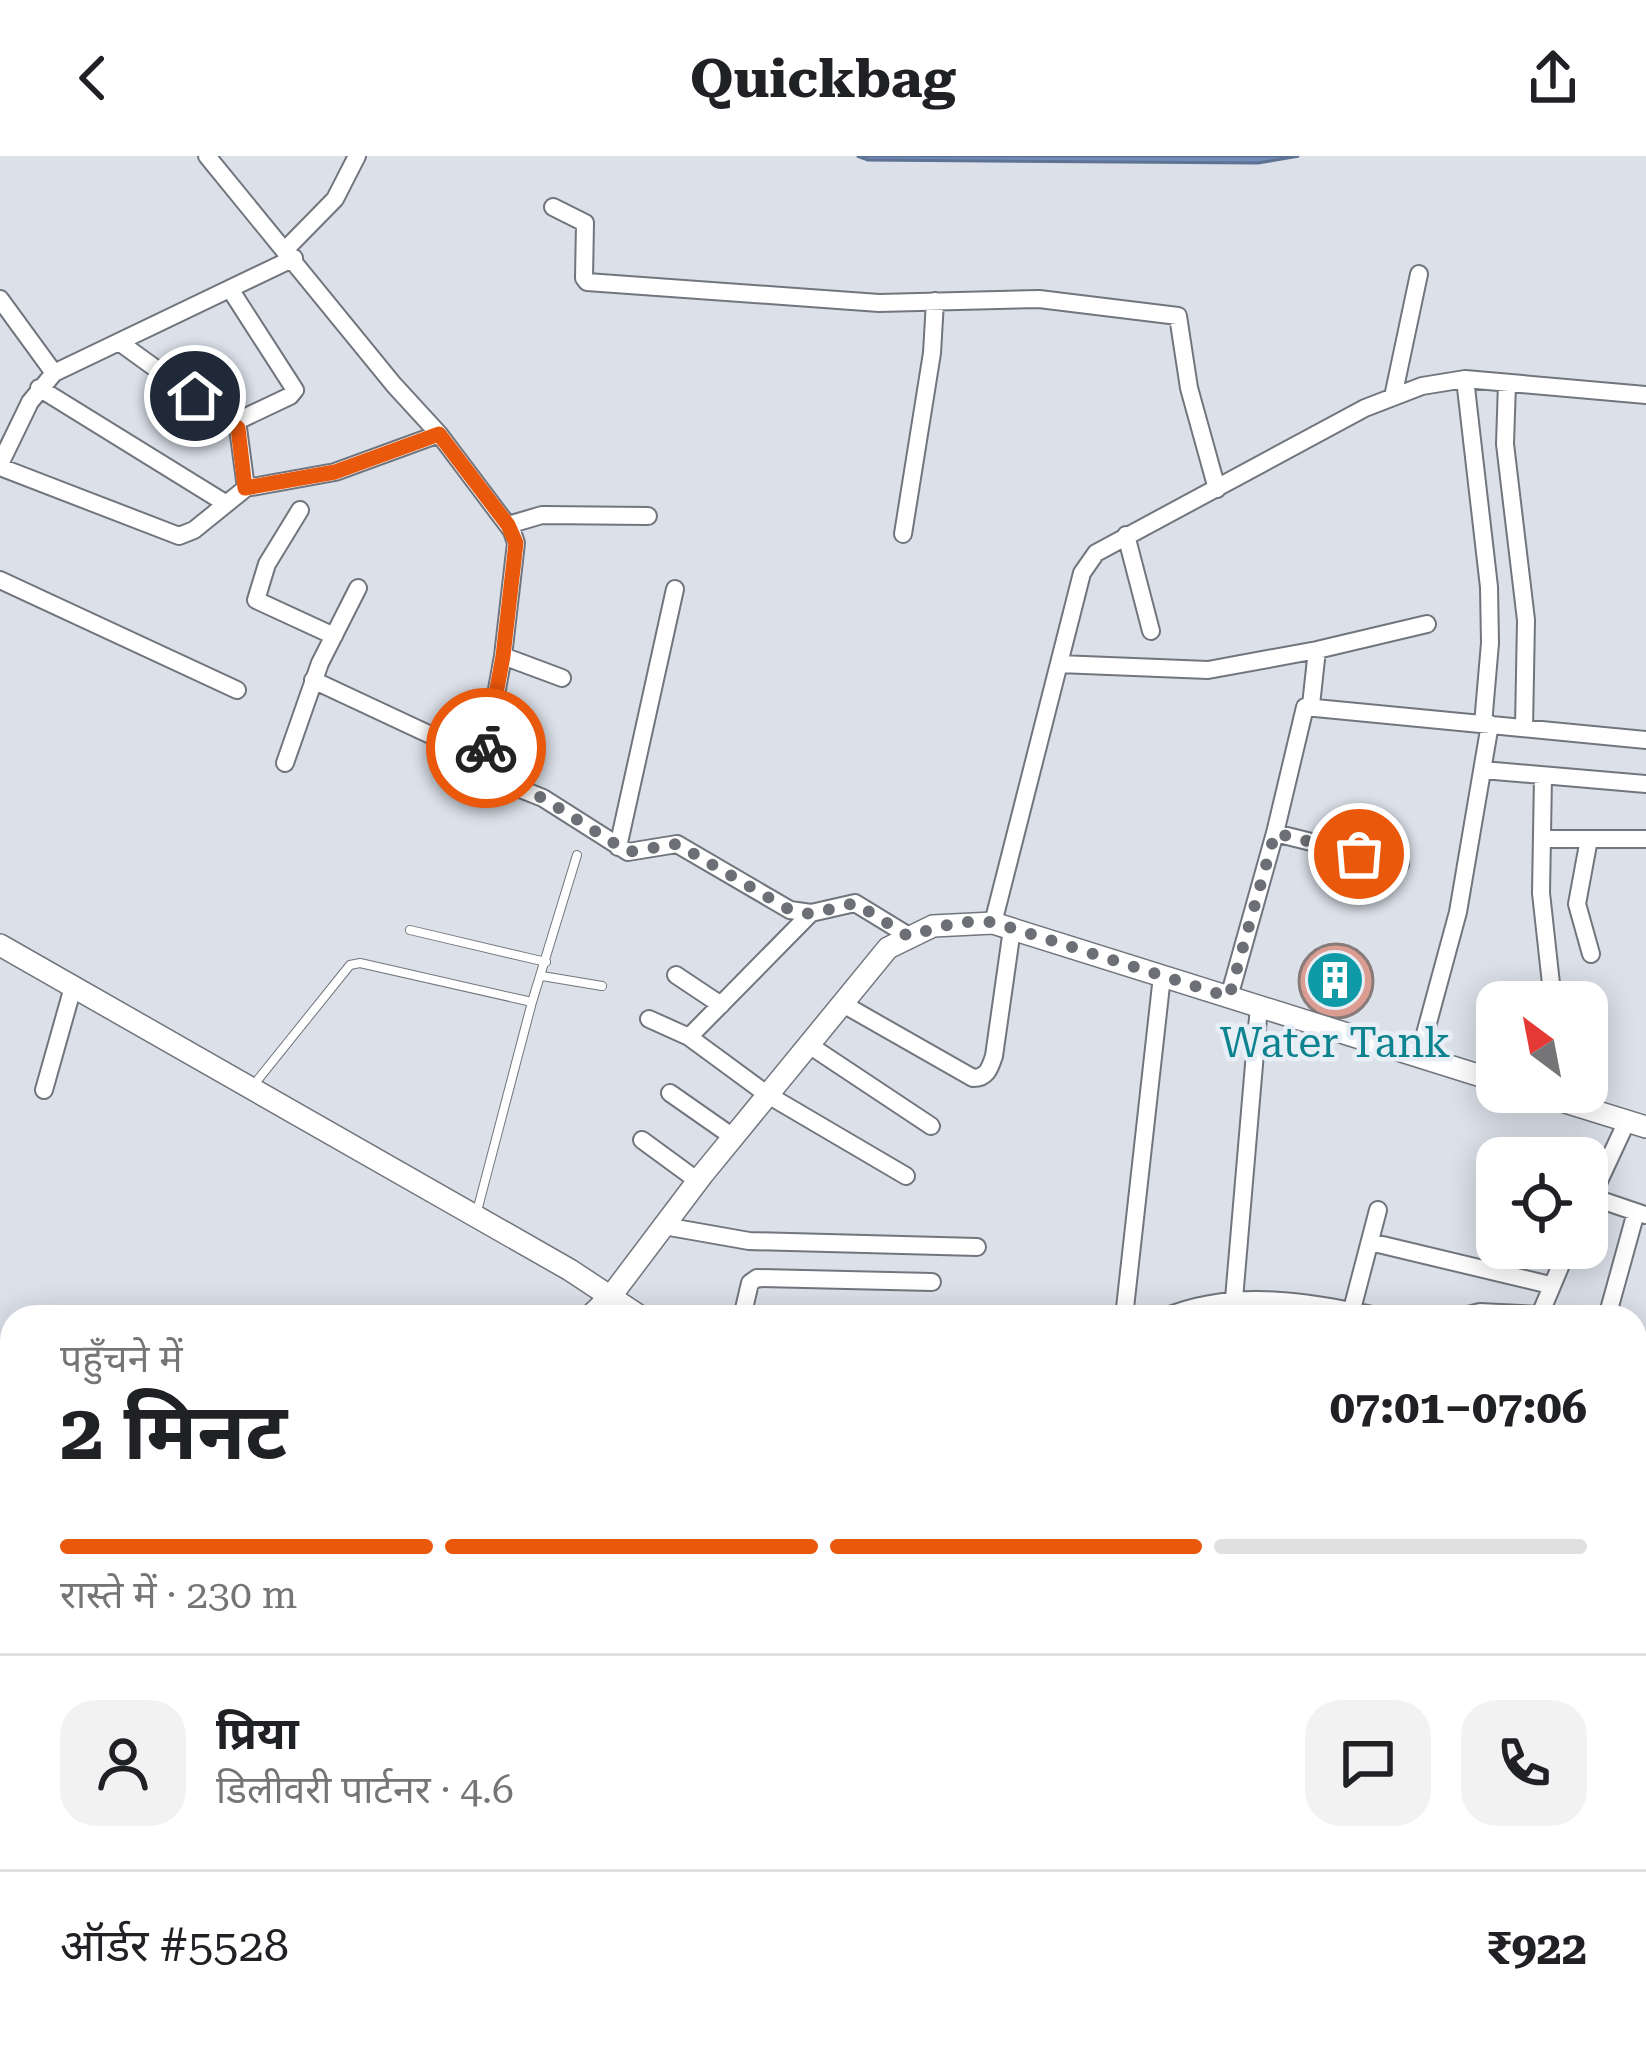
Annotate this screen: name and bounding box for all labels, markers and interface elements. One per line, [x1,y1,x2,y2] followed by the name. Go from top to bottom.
[60,45,126,111] icon: back
[1520,45,1586,111] icon: share
[690,47,956,110] text: Quickbag
[144,345,246,447] pin
[162,363,228,429] icon: home
[426,688,546,808] courier
[453,715,519,781] icon: bike
[1308,803,1410,905] pin
[1326,821,1392,887] icon: bag
[1304,949,1366,1011] building icon: Water Tank
[1476,981,1608,1113] north arrow
[1476,981,1608,1269] map controls
[1220,1018,1450,1067] place label: Water Tank
[1476,1137,1608,1269] button: locate
[60,1336,182,1382] text: पहुँचने में
[1330,1381,1587,1434] text: 07:01–07:06
[60,1387,287,1478] text: 2 मिनट
[60,1572,297,1618] text: रास्ते में · 230 m
[60,1700,186,1826] button: person
[1305,1700,1431,1826] button: chat
[1461,1700,1587,1826] button: phone
[216,1707,299,1760] text: प्रिया
[216,1767,514,1813] text: डिलीवरी पार्टनर · 4.6
[60,1919,289,1972] text: ऑर्डर #5528
[1486,1922,1587,1975] text: ₹922

